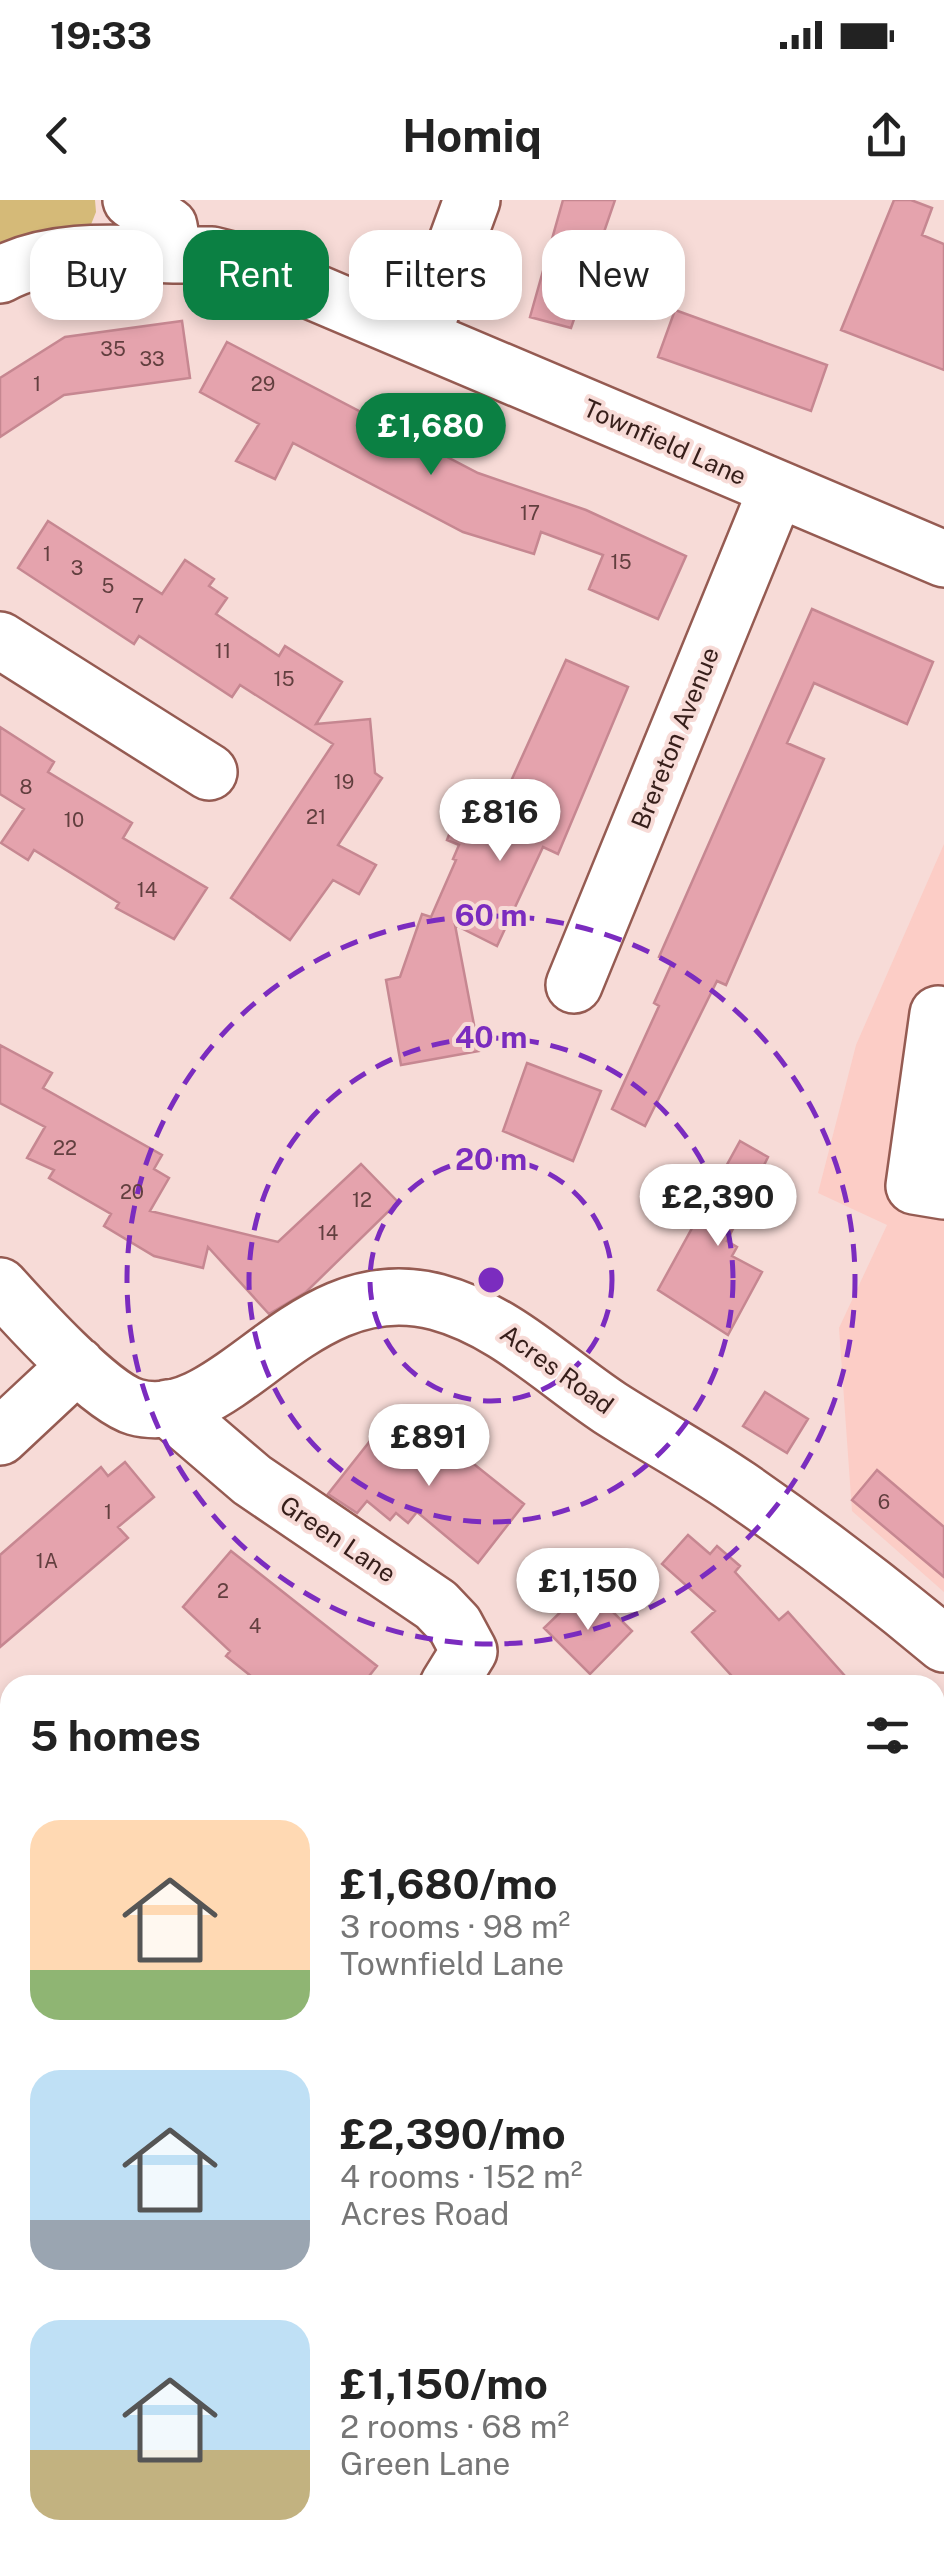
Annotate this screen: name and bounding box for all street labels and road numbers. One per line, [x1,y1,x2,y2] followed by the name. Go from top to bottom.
[579,393,751,491] street label: Townfield Lane
[625,643,725,833] street label: Brereton Avenue
[495,1318,619,1420] street label: Acres Road
[274,1489,402,1589] street label: Green Lane

